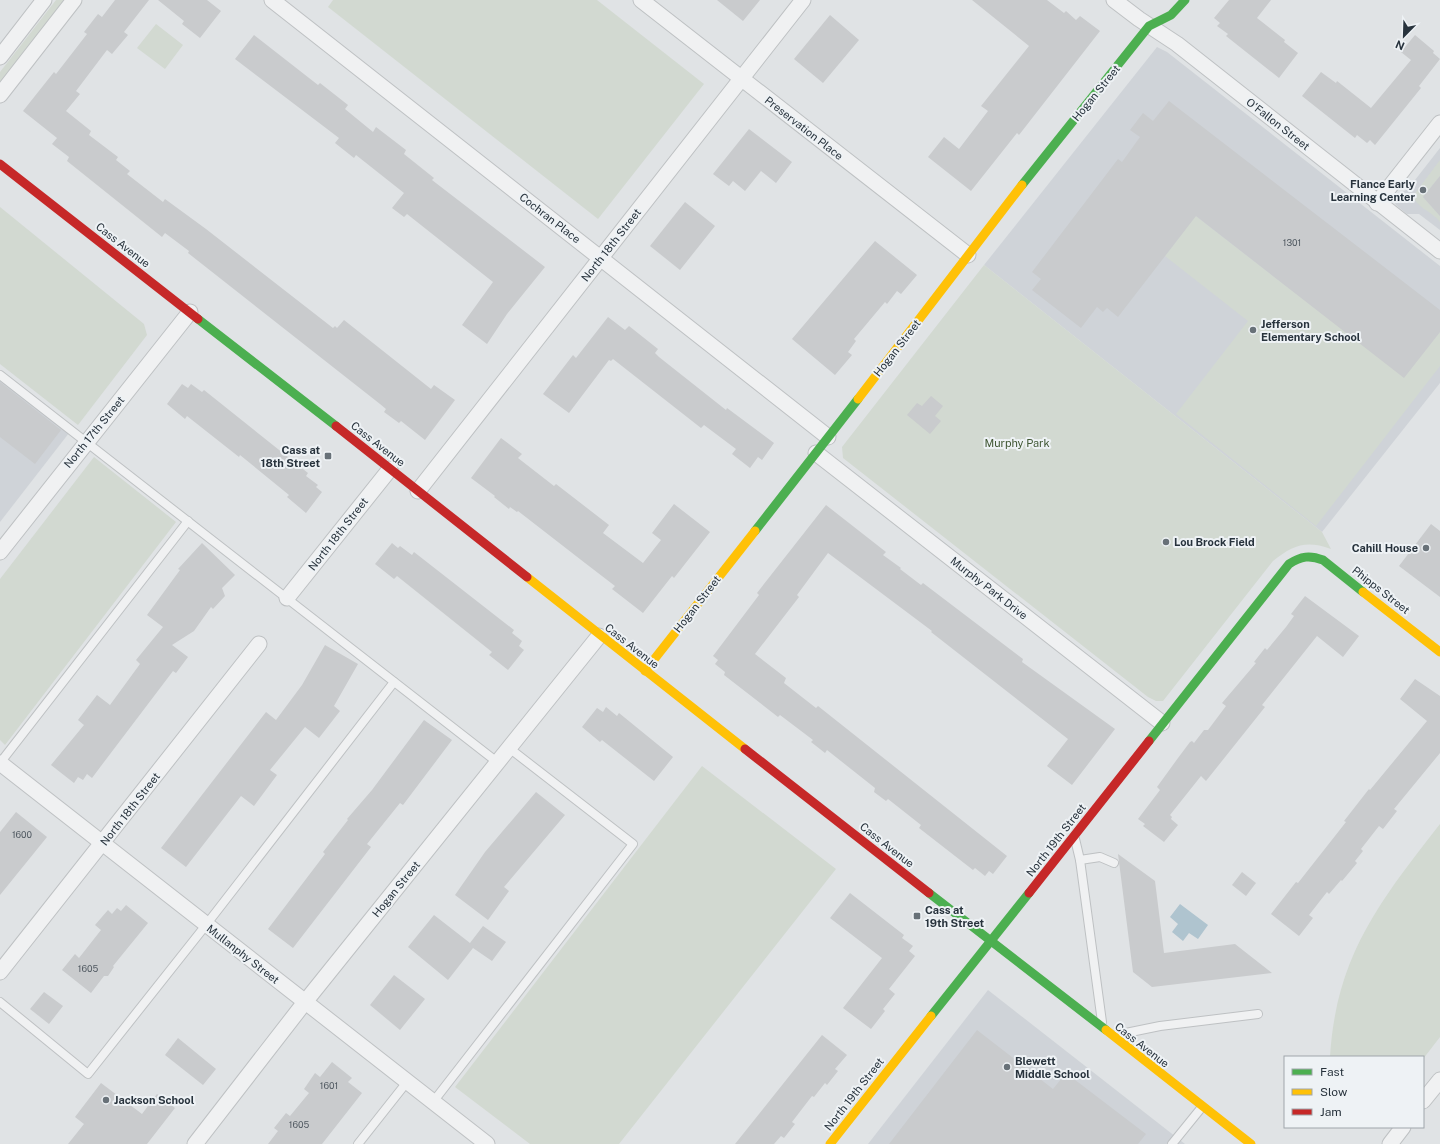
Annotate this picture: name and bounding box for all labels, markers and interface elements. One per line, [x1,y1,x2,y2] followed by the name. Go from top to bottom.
[1384,16,1424,56] north arrow
[1394,38,1406,52] text: N
[1070,63,1122,123] street label: Hogan Street
[763,94,845,162] street label: Preservation Place
[1244,96,1312,152] street label: O'Fallon Street
[1330,178,1416,203] place label: Flance Early Learning Center
[1418,185,1428,195] marker: Flance Early Learning Center
[517,191,583,245] street label: Cochran Place
[579,206,643,284] street label: North 18th Street
[94,220,152,270] street label: Cass Avenue
[1283,237,1301,248] house number: 1301
[871,317,923,379] street label: Hogan Street
[1261,318,1361,343] place label: Jefferson Elementary School
[1248,325,1258,335] marker: Jefferson Elementary School
[62,394,126,470] street label: North 17th Street
[349,419,407,469] street label: Cass Avenue
[984,437,1050,449] park label: Murphy Park
[261,444,320,469] place label: Cass at 18th Street
[323,451,333,461] marker: Cass at 18th Street
[306,495,370,573] street label: North 18th Street
[1174,536,1255,548] place label: Lou Brock Field
[1161,537,1171,547] marker: Lou Brock Field
[1352,542,1418,554] place label: Cahill House
[1421,543,1431,553] marker: Cahill House
[948,554,1030,622] street label: Murphy Park Drive
[1350,564,1412,616] street label: Phipps Street
[671,573,723,635] street label: Hogan Street
[603,621,661,671] street label: Cass Avenue
[98,770,162,848] street label: North 18th Street
[1024,801,1088,879] street label: North 19th Street
[858,820,916,870] street label: Cass Avenue
[12,829,33,840] house number: 1600
[370,859,422,919] street label: Hogan Street
[925,904,985,929] place label: Cass at 19th Street
[912,911,922,921] marker: Cass at 19th Street
[204,922,282,986] street label: Mullanphy Street
[78,963,98,974] house number: 1605
[1113,1020,1171,1070] street label: Cass Avenue
[822,1055,886,1133] street label: North 19th Street
[1015,1055,1090,1080] place label: Blewett Middle School
[1284,1056,1424,1128] legend
[1002,1062,1012,1072] marker: Blewett Middle School
[1320,1065,1345,1079] text: Fast
[320,1080,338,1091] house number: 1601
[1320,1085,1348,1099] text: Slow
[114,1094,195,1106] place label: Jackson School
[101,1095,111,1105] marker: Jackson School
[1320,1105,1342,1119] text: Jam
[289,1119,309,1130] house number: 1605

